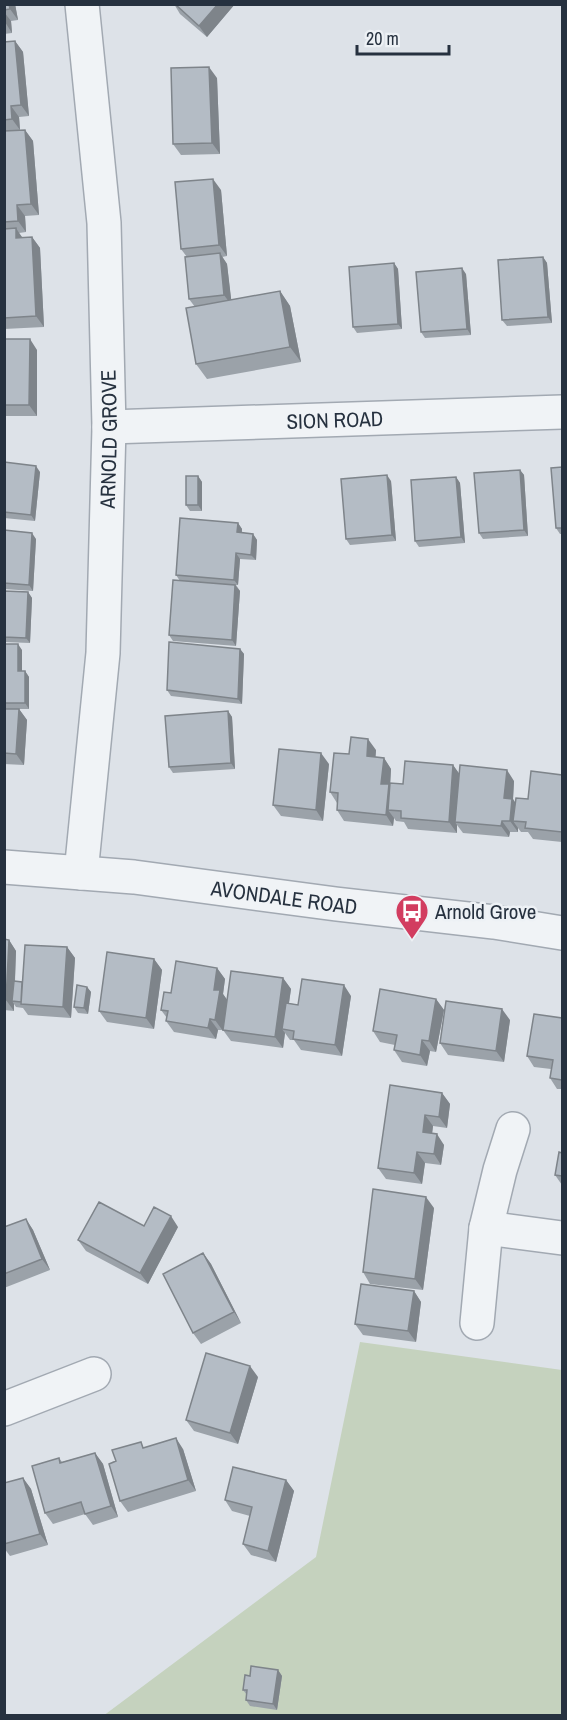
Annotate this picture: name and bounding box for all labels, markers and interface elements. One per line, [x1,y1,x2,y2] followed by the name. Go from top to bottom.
[357,18,448,56] scale bar
[366,26,399,51] text: 20 m
[92,369,124,510] street label: ARNOLD GROVE
[286,403,384,436] street label: SION ROAD
[208,873,359,921] street label: AVONDALE ROAD
[394,893,430,940] bus stop icon: Arnold Grove
[434,897,536,926] place label: Arnold Grove

